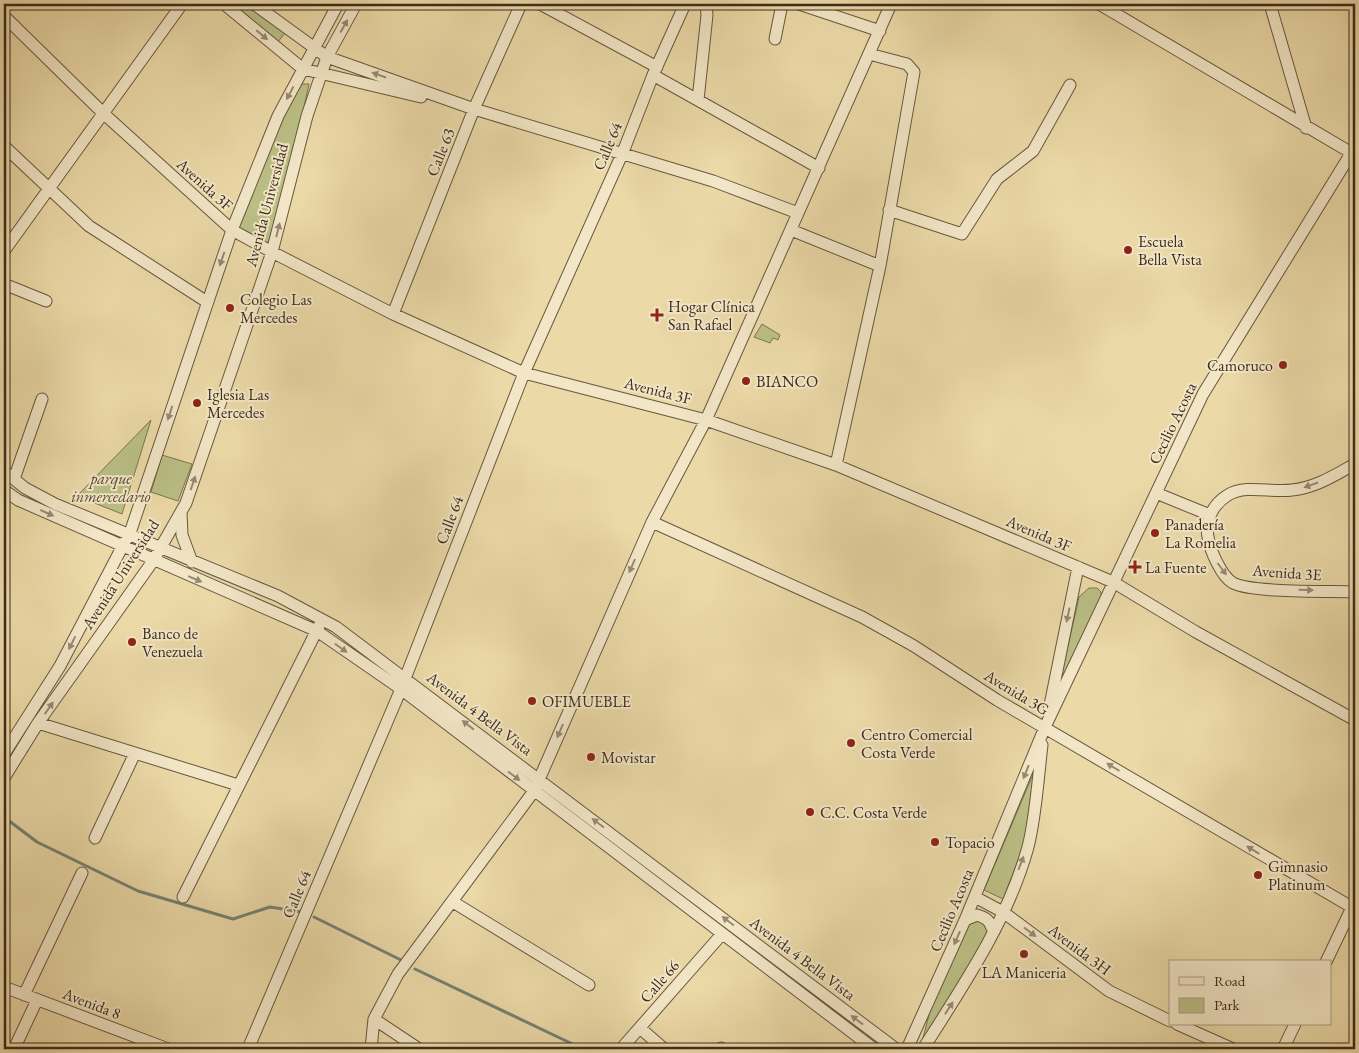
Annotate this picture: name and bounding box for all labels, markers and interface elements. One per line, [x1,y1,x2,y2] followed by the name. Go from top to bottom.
[340,19,348,34] one-way arrow
[255,29,268,40] one-way arrow
[371,71,386,79] one-way arrow
[286,86,294,100] one-way arrow
[588,119,627,173] street label: Calle 64
[421,125,460,179] street label: Calle 63
[240,140,293,270] street label: Avenida Universidad
[171,153,237,215] street label: Avenida 3F
[274,222,282,237] one-way arrow
[1138,231,1202,270] place label: Escuela Bella Vista
[1122,244,1134,256] marker: Escuela Bella Vista
[217,252,225,267] one-way arrow
[240,289,312,328] place label: Colegio Las Mercedes
[668,296,756,335] place label: Hogar Clínica San Rafael
[224,302,236,314] marker: Colegio Las Mercedes
[650,308,664,322] marker: Hogar Clínica San Rafael
[1207,355,1273,376] place label: Camoruco
[1277,359,1289,371] marker: Camoruco
[756,371,818,392] place label: BIANCO
[621,372,694,409] street label: Avenida 3F
[740,375,752,387] marker: BIANCO
[1144,378,1202,468] street label: Cecilio Acosta
[207,384,269,423] place label: Iglesia Las Mercedes
[191,397,203,409] marker: Iglesia Las Mercedes
[166,406,173,421] one-way arrow
[71,468,151,507] park label: parque inmercedario
[190,476,197,491] one-way arrow
[1303,481,1318,489] one-way arrow
[431,493,468,547] street label: Calle 64
[40,509,54,517] one-way arrow
[1002,510,1075,557] street label: Avenida 3F
[1165,514,1237,553] place label: Panadería La Romelia
[77,515,164,634] street label: Avenida Universidad
[1149,527,1161,539] marker: Panadería La Romelia
[1145,557,1207,578] place label: La Fuente
[628,559,636,573] one-way arrow
[1251,560,1322,585] street label: Avenida 3E
[1129,561,1141,573] marker: La Fuente
[1217,562,1227,576] one-way arrow
[188,576,202,584] one-way arrow
[1298,587,1314,595] one-way arrow
[1064,607,1072,622] one-way arrow
[142,623,204,662] place label: Banco de Venezuela
[68,635,76,650] one-way arrow
[126,636,138,648] marker: Banco de Venezuela
[335,643,348,653] one-way arrow
[980,664,1053,720] street label: Avenida 3G
[422,666,537,761] street label: Avenida 4 Bella Vista
[542,691,631,712] place label: OFIMUEBLE
[526,695,538,707] marker: OFIMUEBLE
[44,701,54,715] one-way arrow
[462,720,475,731] one-way arrow
[556,724,564,738] one-way arrow
[861,724,973,763] place label: Centro Comercial Costa Verde
[845,737,857,749] marker: Centro Comercial Costa Verde
[601,747,656,768] place label: Movistar
[585,751,597,763] marker: Movistar
[1106,763,1119,772] one-way arrow
[1022,765,1030,780] one-way arrow
[507,771,520,782] one-way arrow
[820,802,927,823] place label: C.C. Costa Verde
[804,806,816,818] marker: C.C. Costa Verde
[592,818,605,829] one-way arrow
[945,832,995,853] place label: Topacio
[929,836,941,848] marker: Topacio
[1246,845,1259,854] one-way arrow
[1018,856,1026,870] one-way arrow
[1268,856,1328,895] place label: Gimnasio Platinum
[925,865,979,955] street label: Cecilio Acosta
[277,867,316,921] street label: Calle 64
[1252,869,1264,881] marker: Gimnasio Platinum
[745,911,860,1006] street label: Avenida 4 Bella Vista
[721,916,735,926] one-way arrow
[1043,918,1115,980] street label: Avenida 3H
[1023,927,1036,938] one-way arrow
[952,931,960,945] one-way arrow
[1018,948,1030,960] marker: LA Maniceria
[635,955,684,1007] street label: Calle 66
[1169,960,1332,1026] legend
[982,962,1067,983] place label: LA Maniceria
[1214,971,1246,990] text: Road
[59,982,124,1024] street label: Avenida 8
[1214,995,1241,1014] text: Park
[945,1002,954,1015] one-way arrow
[851,1014,864,1025] one-way arrow

